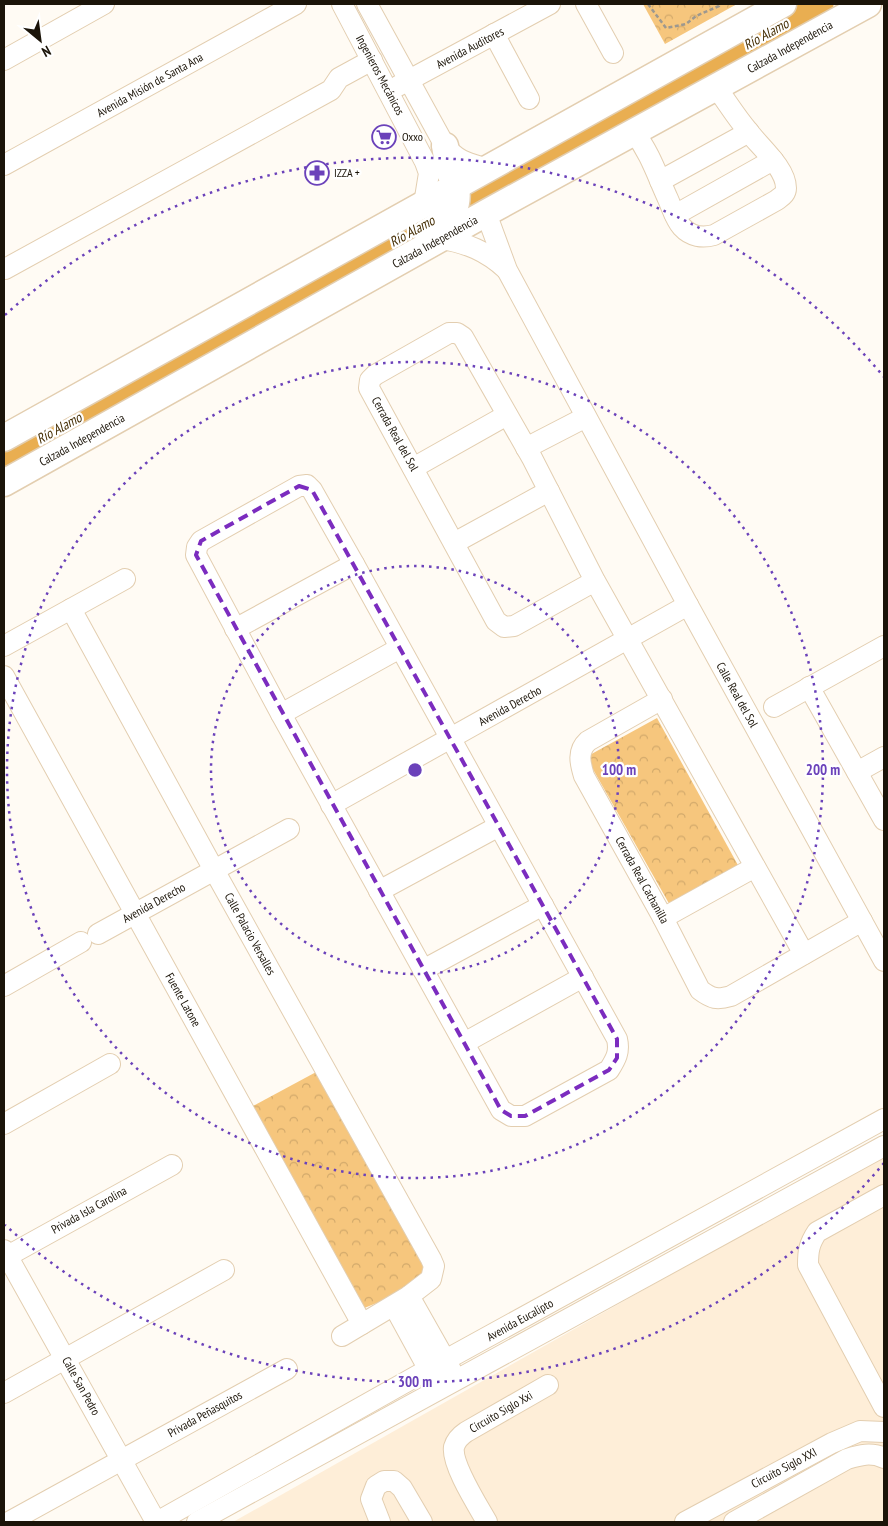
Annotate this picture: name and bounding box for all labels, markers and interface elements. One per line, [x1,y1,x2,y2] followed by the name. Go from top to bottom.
[740,14,793,54] water label: Río Alamo
[15,15,65,65] north arrow
[744,17,835,76] street label: Calzada Independencia
[433,23,506,72] street label: Avenida Auditores
[353,32,408,118] street label: Ingenieros Mecánicos
[39,42,54,61] text: N
[94,49,206,120] street label: Avenida Misión de Santa Ana
[371,124,397,150] supermarket icon: Oxxo
[402,129,423,144] place label: Oxxo
[304,160,330,186] pharmacy icon: IZZA +
[334,165,360,180] place label: IZZA +
[386,211,439,251] water label: Río Alamo
[389,212,480,271] street label: Calzada Independencia
[369,394,422,474] street label: Cerrada Real del Sol
[33,408,86,448] water label: Río Alamo
[36,410,127,469] street label: Calzada Independencia
[713,660,762,730] street label: Calle Real del Sol
[476,682,544,729] street label: Avenida Derecho
[602,760,636,779] text: 100 m
[806,760,840,779] text: 200 m
[406,761,424,779] centre of rings
[612,834,673,926] street label: Cerrada Real Cachanilla
[120,879,188,926] street label: Avenida Derecho
[222,890,279,978] street label: Calle Palacio Versalles
[162,970,204,1029] street label: Fuente Latone
[48,1183,129,1236] street label: Privada Isla Carolina
[484,1295,556,1344] street label: Avenida Eucalipto
[59,1354,104,1418] street label: Calle San Pedro
[398,1372,432,1391] text: 300 m
[165,1387,244,1440] street label: Privada Peñasquitos
[466,1387,535,1436] street label: Circuito Siglo Xxi
[748,1444,819,1491] street label: Circuito Siglo XXI

